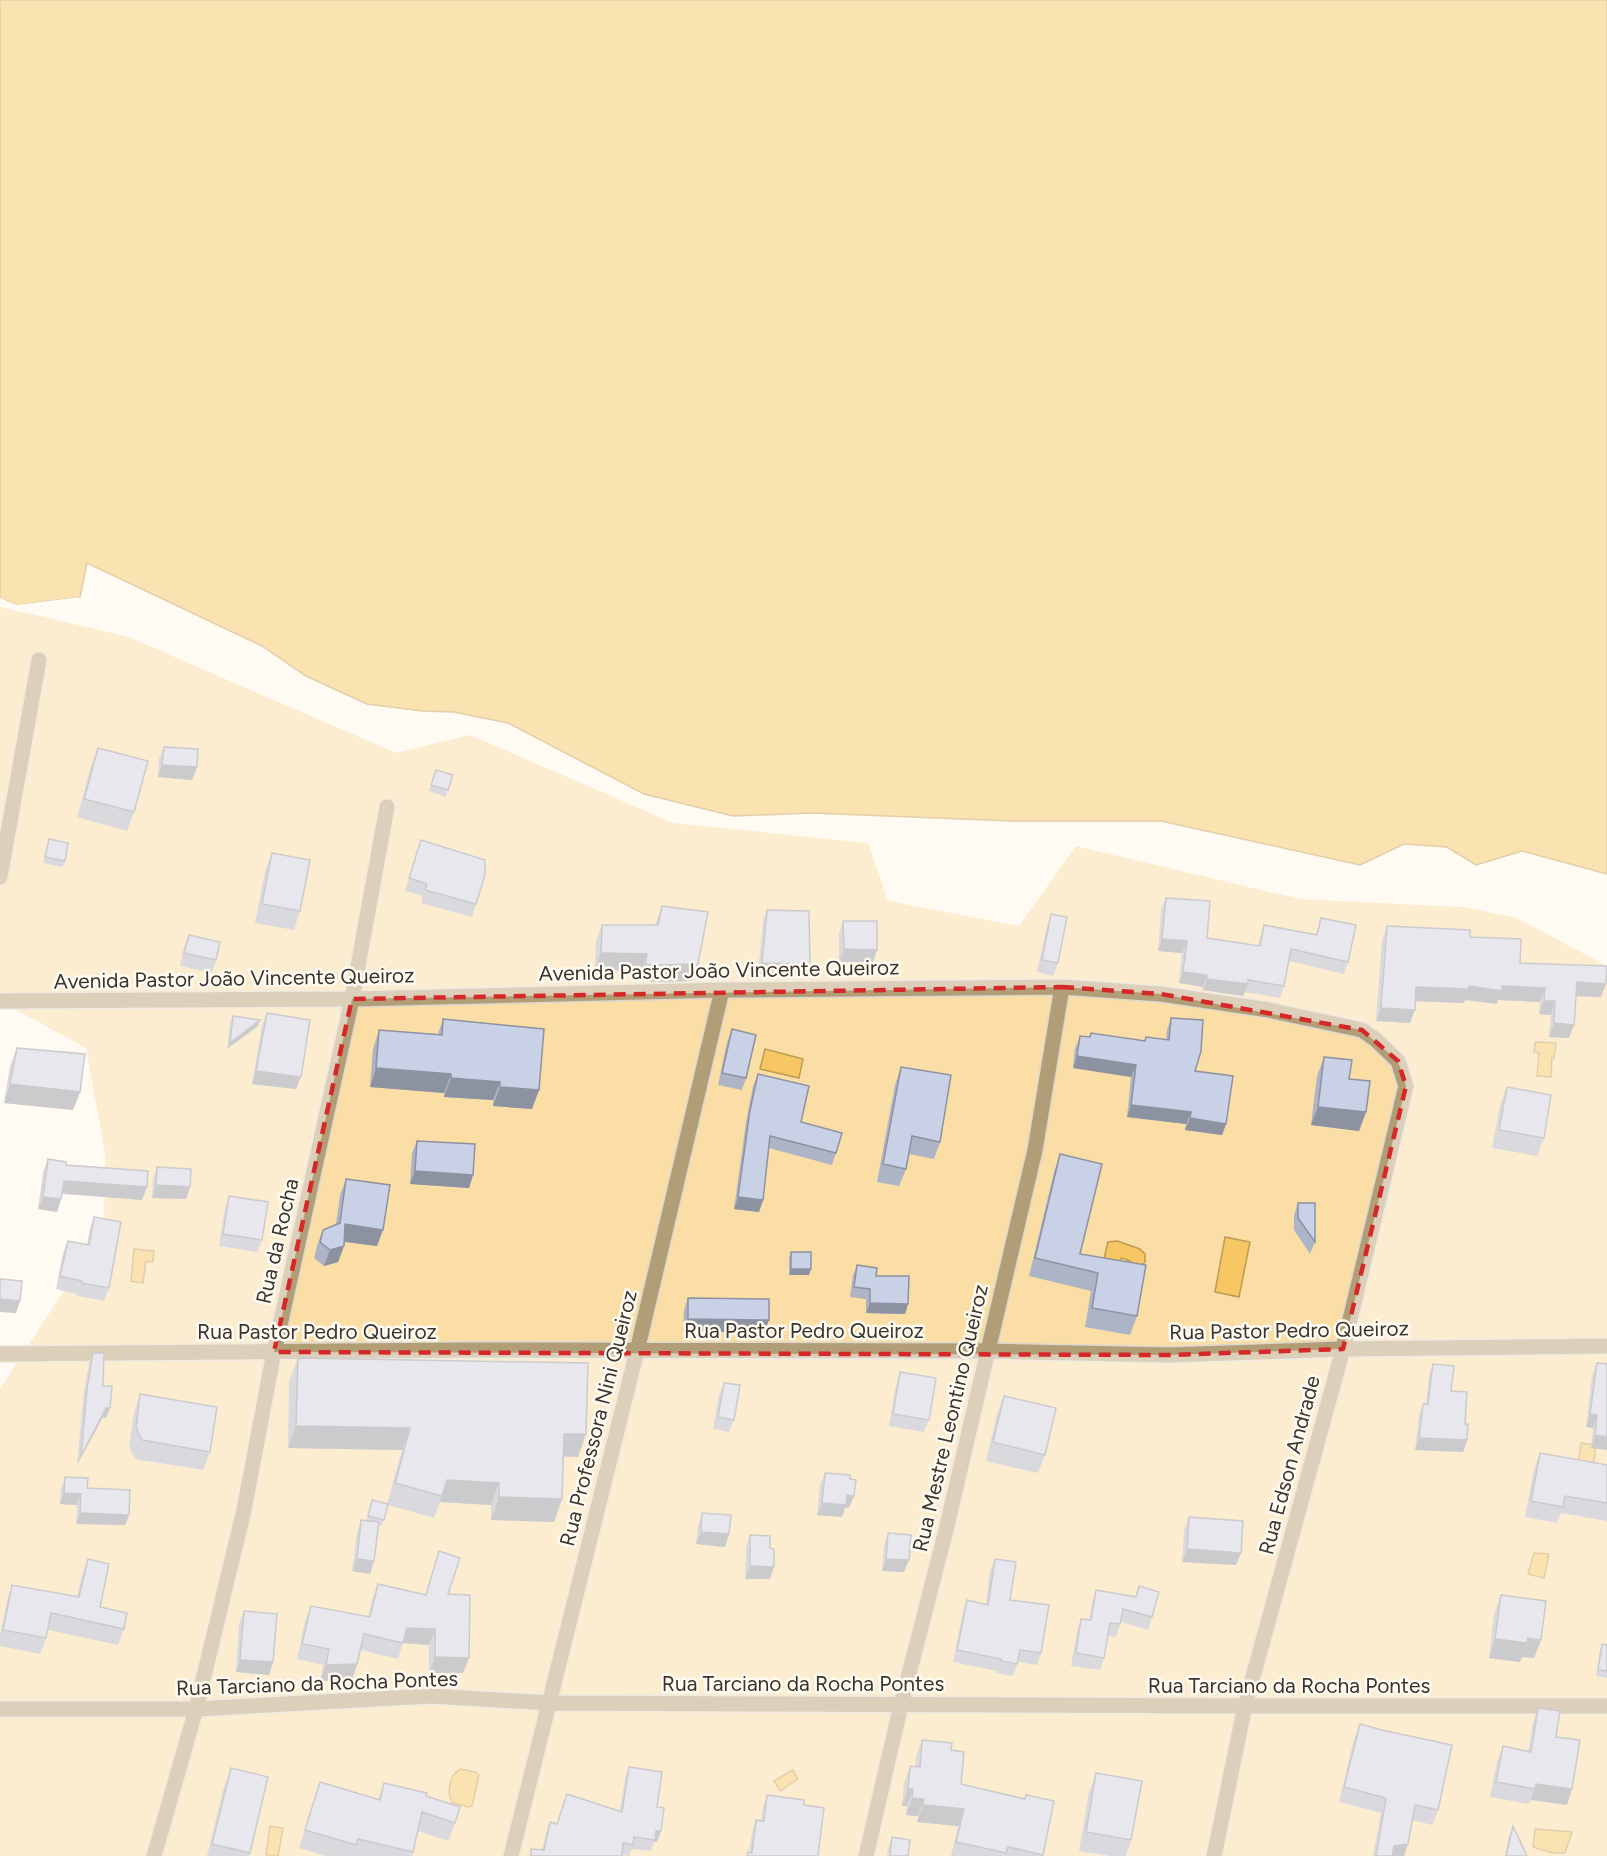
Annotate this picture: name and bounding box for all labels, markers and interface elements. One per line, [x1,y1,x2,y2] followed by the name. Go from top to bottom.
[538,954,900,986] street label: Avenida Pastor João Vincente Queiroz
[53,962,415,994] street label: Avenida Pastor João Vincente Queiroz
[250,1176,304,1306] street label: Rua da Rocha
[907,1282,993,1554] street label: Rua Mestre Leontino Queiroz
[554,1287,642,1549] street label: Rua Professora Nini Queiroz
[1169,1315,1409,1345] street label: Rua Pastor Pedro Queiroz
[684,1318,924,1343] street label: Rua Pastor Pedro Queiroz
[197,1319,437,1344] street label: Rua Pastor Pedro Queiroz
[1253,1373,1325,1557] street label: Rua Edson Andrade
[175,1666,459,1700] street label: Rua Tarciano da Rocha Pontes
[662,1671,944,1696] street label: Rua Tarciano da Rocha Pontes
[1148,1673,1430,1698] street label: Rua Tarciano da Rocha Pontes

